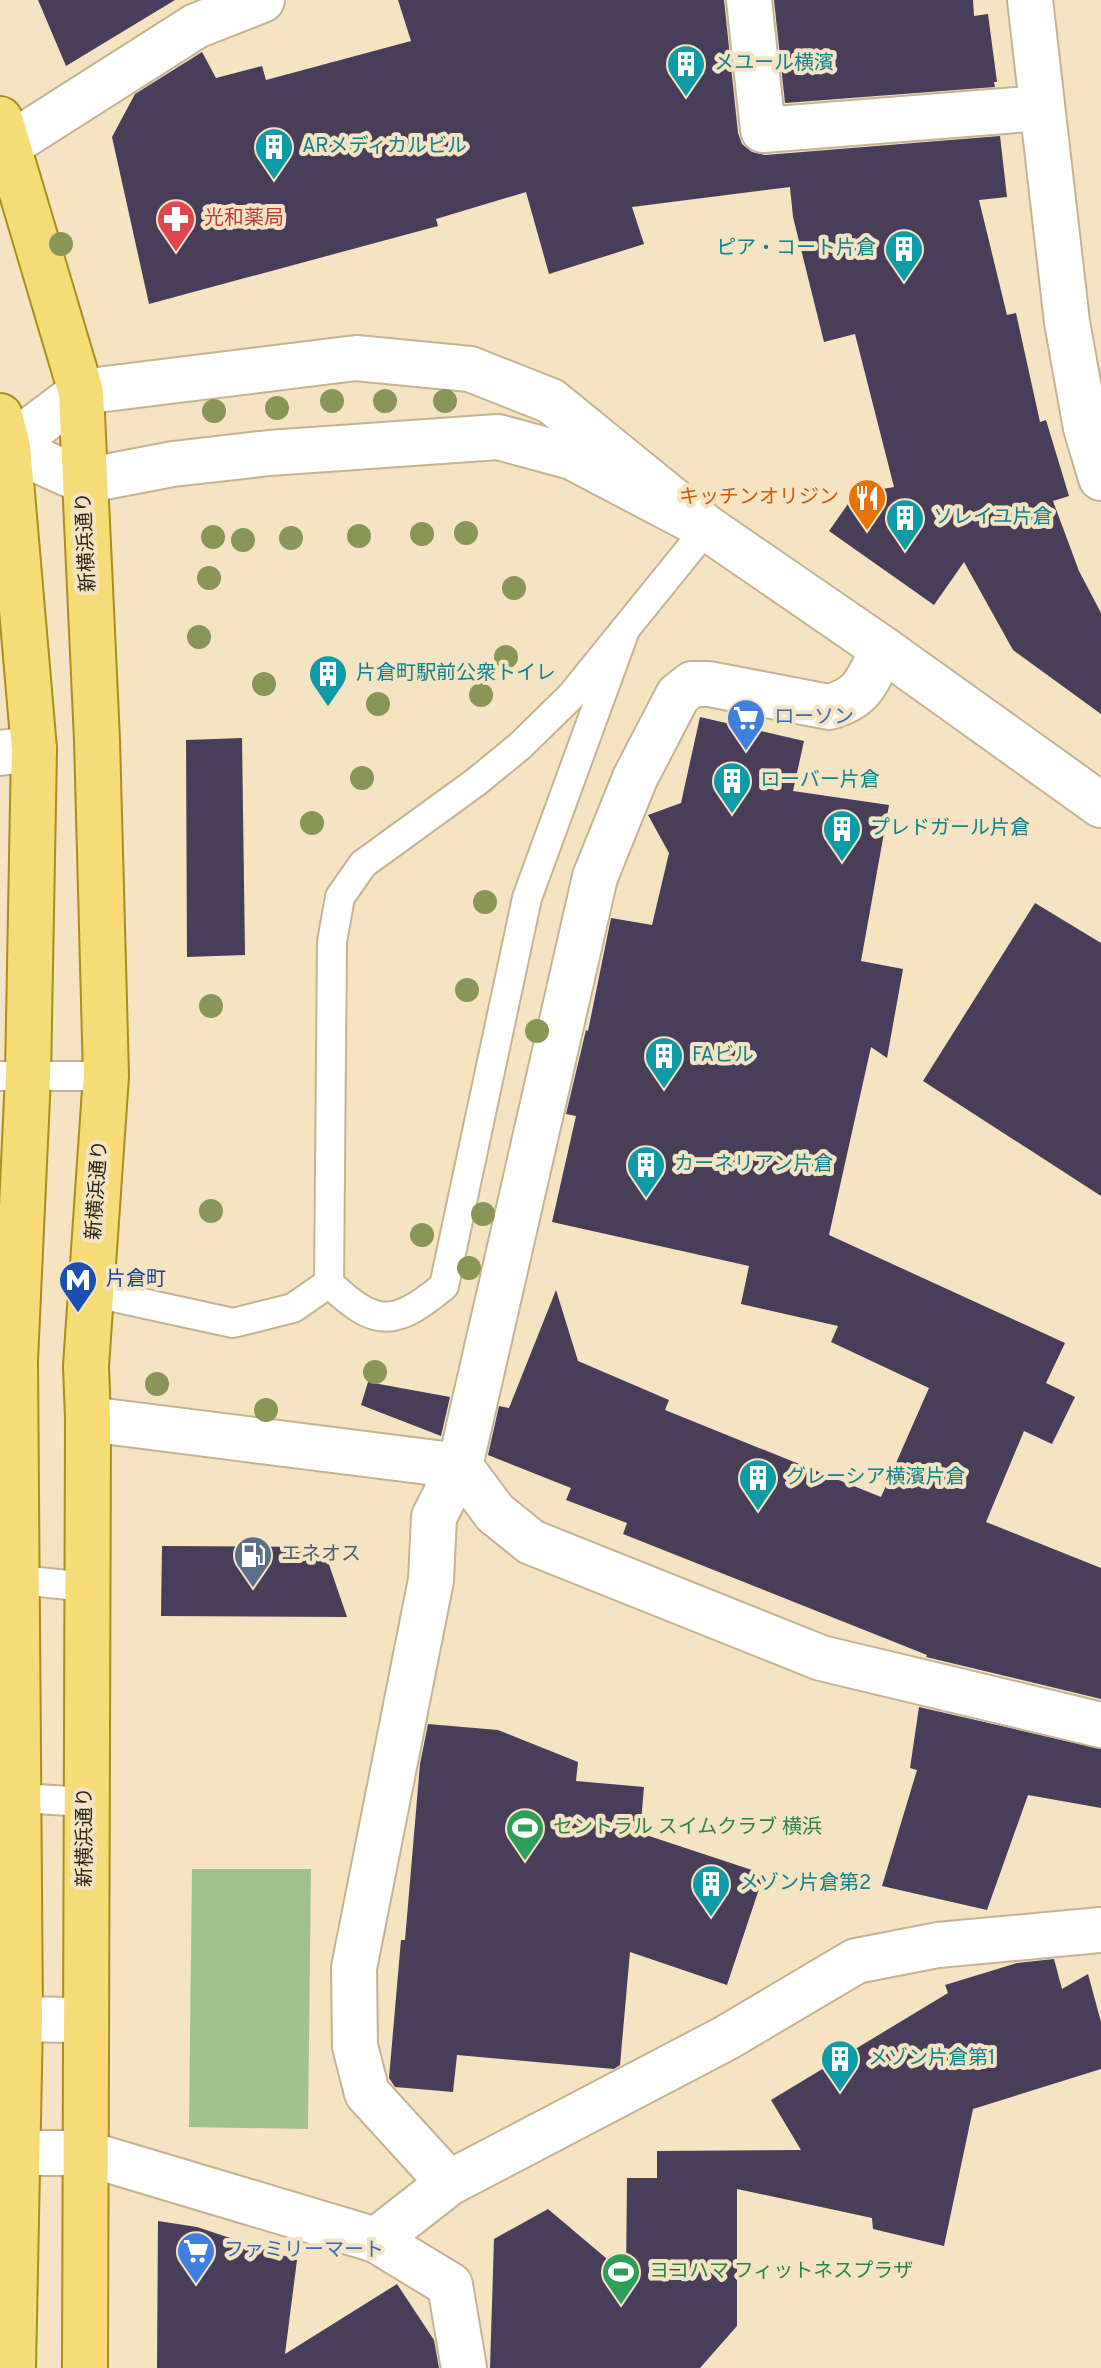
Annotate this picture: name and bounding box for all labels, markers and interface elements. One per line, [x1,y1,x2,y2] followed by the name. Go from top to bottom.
[665,43,707,98] building icon: メユール横濱
[714,51,834,77] place label: メユール横濱
[253,126,295,181] building icon: ARメディカルビル
[302,134,467,160] place label: ARメディカルビル
[155,198,197,253] pharmacy icon: 光和薬局
[204,206,284,232] place label: 光和薬局
[883,228,925,283] building icon: ピア・コート片倉
[716,236,876,262] place label: ピア・コート片倉
[846,477,888,532] restaurant icon: キッチンオリジン
[679,485,839,511] place label: キッチンオリジン
[71,491,103,593] street label: 新横浜通り
[884,497,926,552] building icon: ソレイユ片倉
[933,505,1053,531] place label: ソレイユ片倉
[307,653,349,708] building icon: 片倉町駅前公衆トイレ
[356,661,556,687] place label: 片倉町駅前公衆トイレ
[725,697,767,752] supermarket icon: ローソン
[774,705,854,731] place label: ローソン
[711,760,753,815] building icon: ローバー片倉
[760,768,880,794] place label: ローバー片倉
[821,808,863,863] building icon: プレドガール片倉
[870,816,1030,842] place label: プレドガール片倉
[643,1035,685,1090] building icon: FAビル
[692,1043,754,1069] place label: FAビル
[82,1139,114,1241] street label: 新横浜通り
[625,1144,667,1199] building icon: カーネリアン片倉
[674,1152,833,1178] place label: カーネリアン片倉
[57,1259,99,1314] metro station icon: 片倉町
[106,1267,166,1293] place label: 片倉町
[737,1457,779,1512] building icon: グレーシア横濱片倉
[786,1465,966,1491] place label: グレーシア横濱片倉
[232,1534,274,1589] fuel station icon: エネオス
[281,1542,361,1568] place label: エネオス
[73,1787,99,1887] street label: 新横浜通り
[504,1807,546,1862] sports icon: セントラル スイムクラブ 横浜
[553,1815,822,1841] place label: セントラル スイムクラブ 横浜
[690,1863,732,1918] building icon: メゾン片倉第2
[739,1871,871,1897] place label: メゾン片倉第2
[819,2038,861,2093] building icon: メゾン片倉第1
[868,2046,995,2072] place label: メゾン片倉第1
[175,2230,217,2285] supermarket icon: ファミリーマート
[224,2238,384,2264] place label: ファミリーマート
[600,2251,642,2306] sports icon: ヨコハマ フィットネスプラザ
[649,2259,913,2285] place label: ヨコハマ フィットネスプラザ

